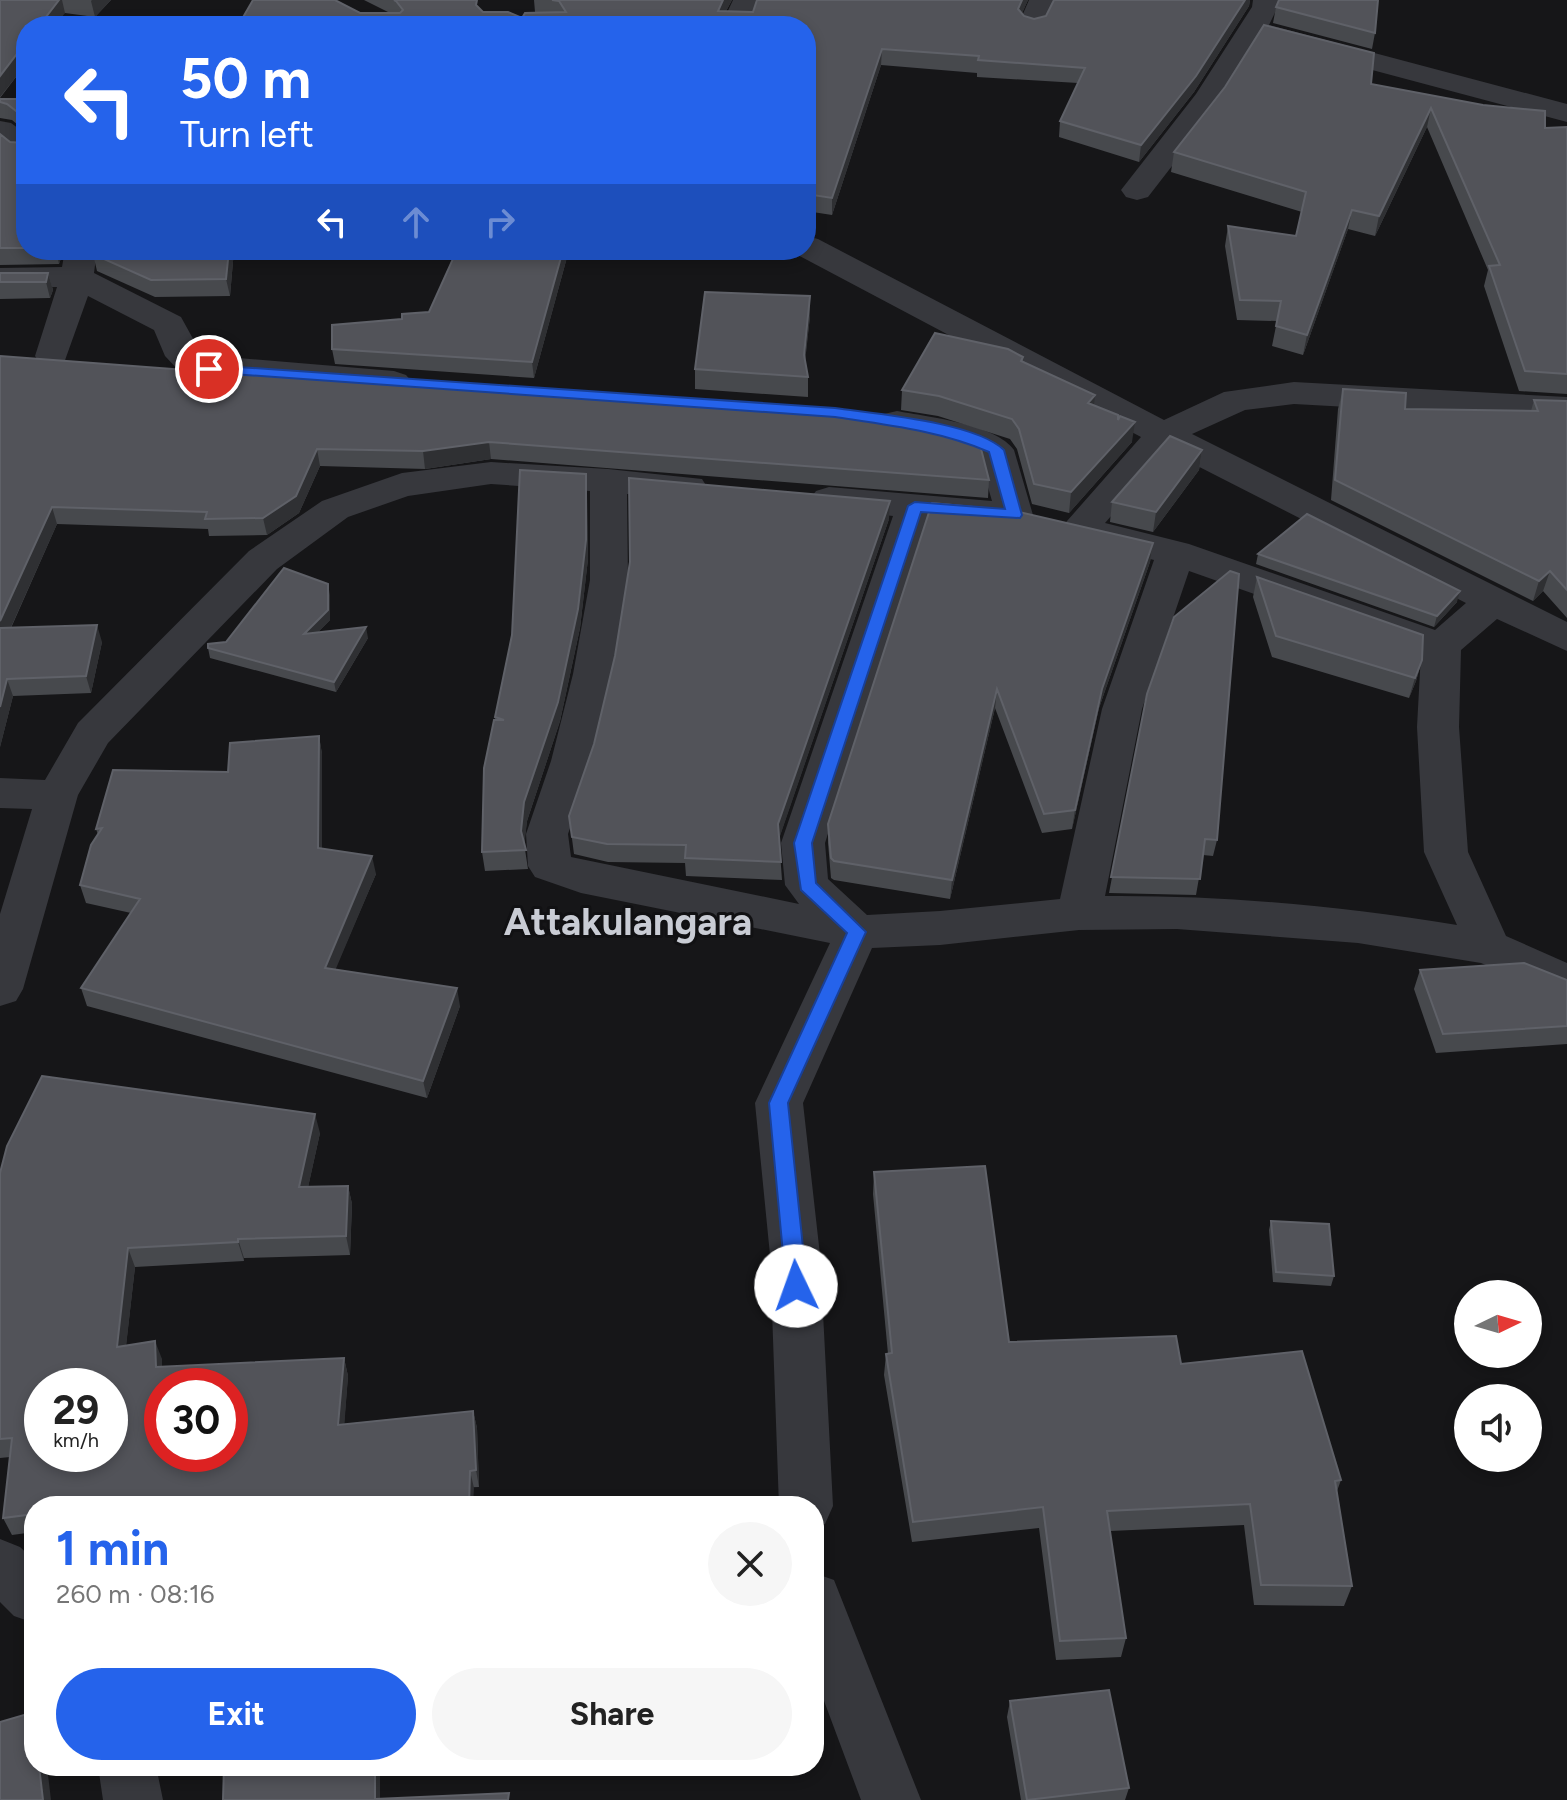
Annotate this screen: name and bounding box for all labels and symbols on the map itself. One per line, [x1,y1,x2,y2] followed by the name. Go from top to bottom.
[175,335,243,403] pin
[504,899,752,945] district label: Attakulangara
[754,1244,838,1328] position arrow
[1454,1280,1542,1368] north arrow
[144,1368,248,1472] speed limit sign: 30

